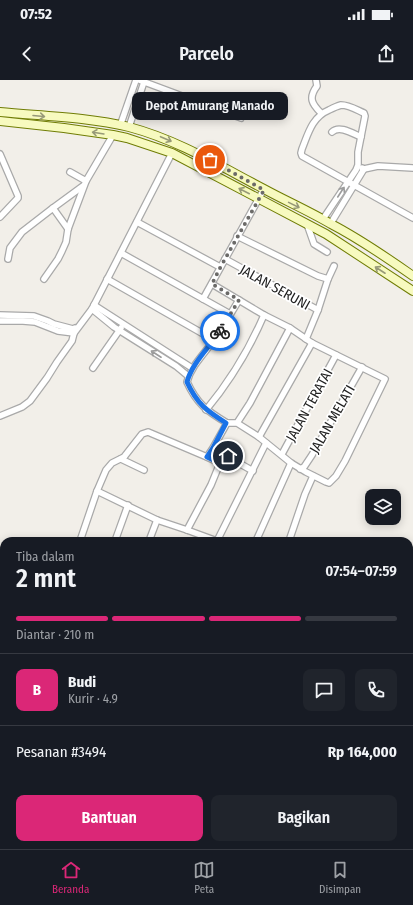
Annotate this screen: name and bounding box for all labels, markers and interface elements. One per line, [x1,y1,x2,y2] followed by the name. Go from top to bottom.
[20,5,52,23] text: 07:52
[16,43,38,65] icon: back
[179,43,234,65] text: Parcelo
[375,43,397,65] icon: share
[132,92,288,120] callout: Depot Amurang Manado
[145,98,275,113] text: Depot Amurang Manado
[32,112,45,119] one-way arrow
[92,129,105,137] one-way arrow
[160,136,172,144] one-way arrow
[193,143,227,177] pin
[199,149,221,171] icon: bag
[238,186,250,194] one-way arrow
[337,186,345,198] one-way arrow
[288,201,300,209] one-way arrow
[237,261,313,314] street label: JALAN SERUNI
[375,266,386,274] one-way arrow
[200,311,240,351] courier
[209,320,231,342] icon: bike
[151,350,162,358] one-way arrow
[282,366,336,445] street label: JALAN TERATAI
[306,382,359,456] street label: JALAN MELATI
[211,439,245,473] pin
[217,445,239,467] icon: home
[365,489,401,525] map controls
[365,489,401,525] button: layers
[16,549,74,564] text: Tiba dalam
[325,562,397,580] text: 07:54–07:59
[16,563,76,594] text: 2 mnt
[16,627,94,642] text: Diantar · 210 m
[303,669,345,711] button: chat
[355,669,397,711] button: phone
[68,673,96,691] text: Budi
[33,681,41,699] text: B
[68,691,118,706] text: Kurir · 4.9
[16,743,106,761] text: Pesanan #3494
[328,743,397,761] text: Rp 164,000
[16,795,203,841] button: Bantuan
[211,795,397,841] button: Bagikan
[52,859,89,896] tab: Beranda
[193,859,215,896] tab: Peta
[319,859,361,896] tab: Disimpan

